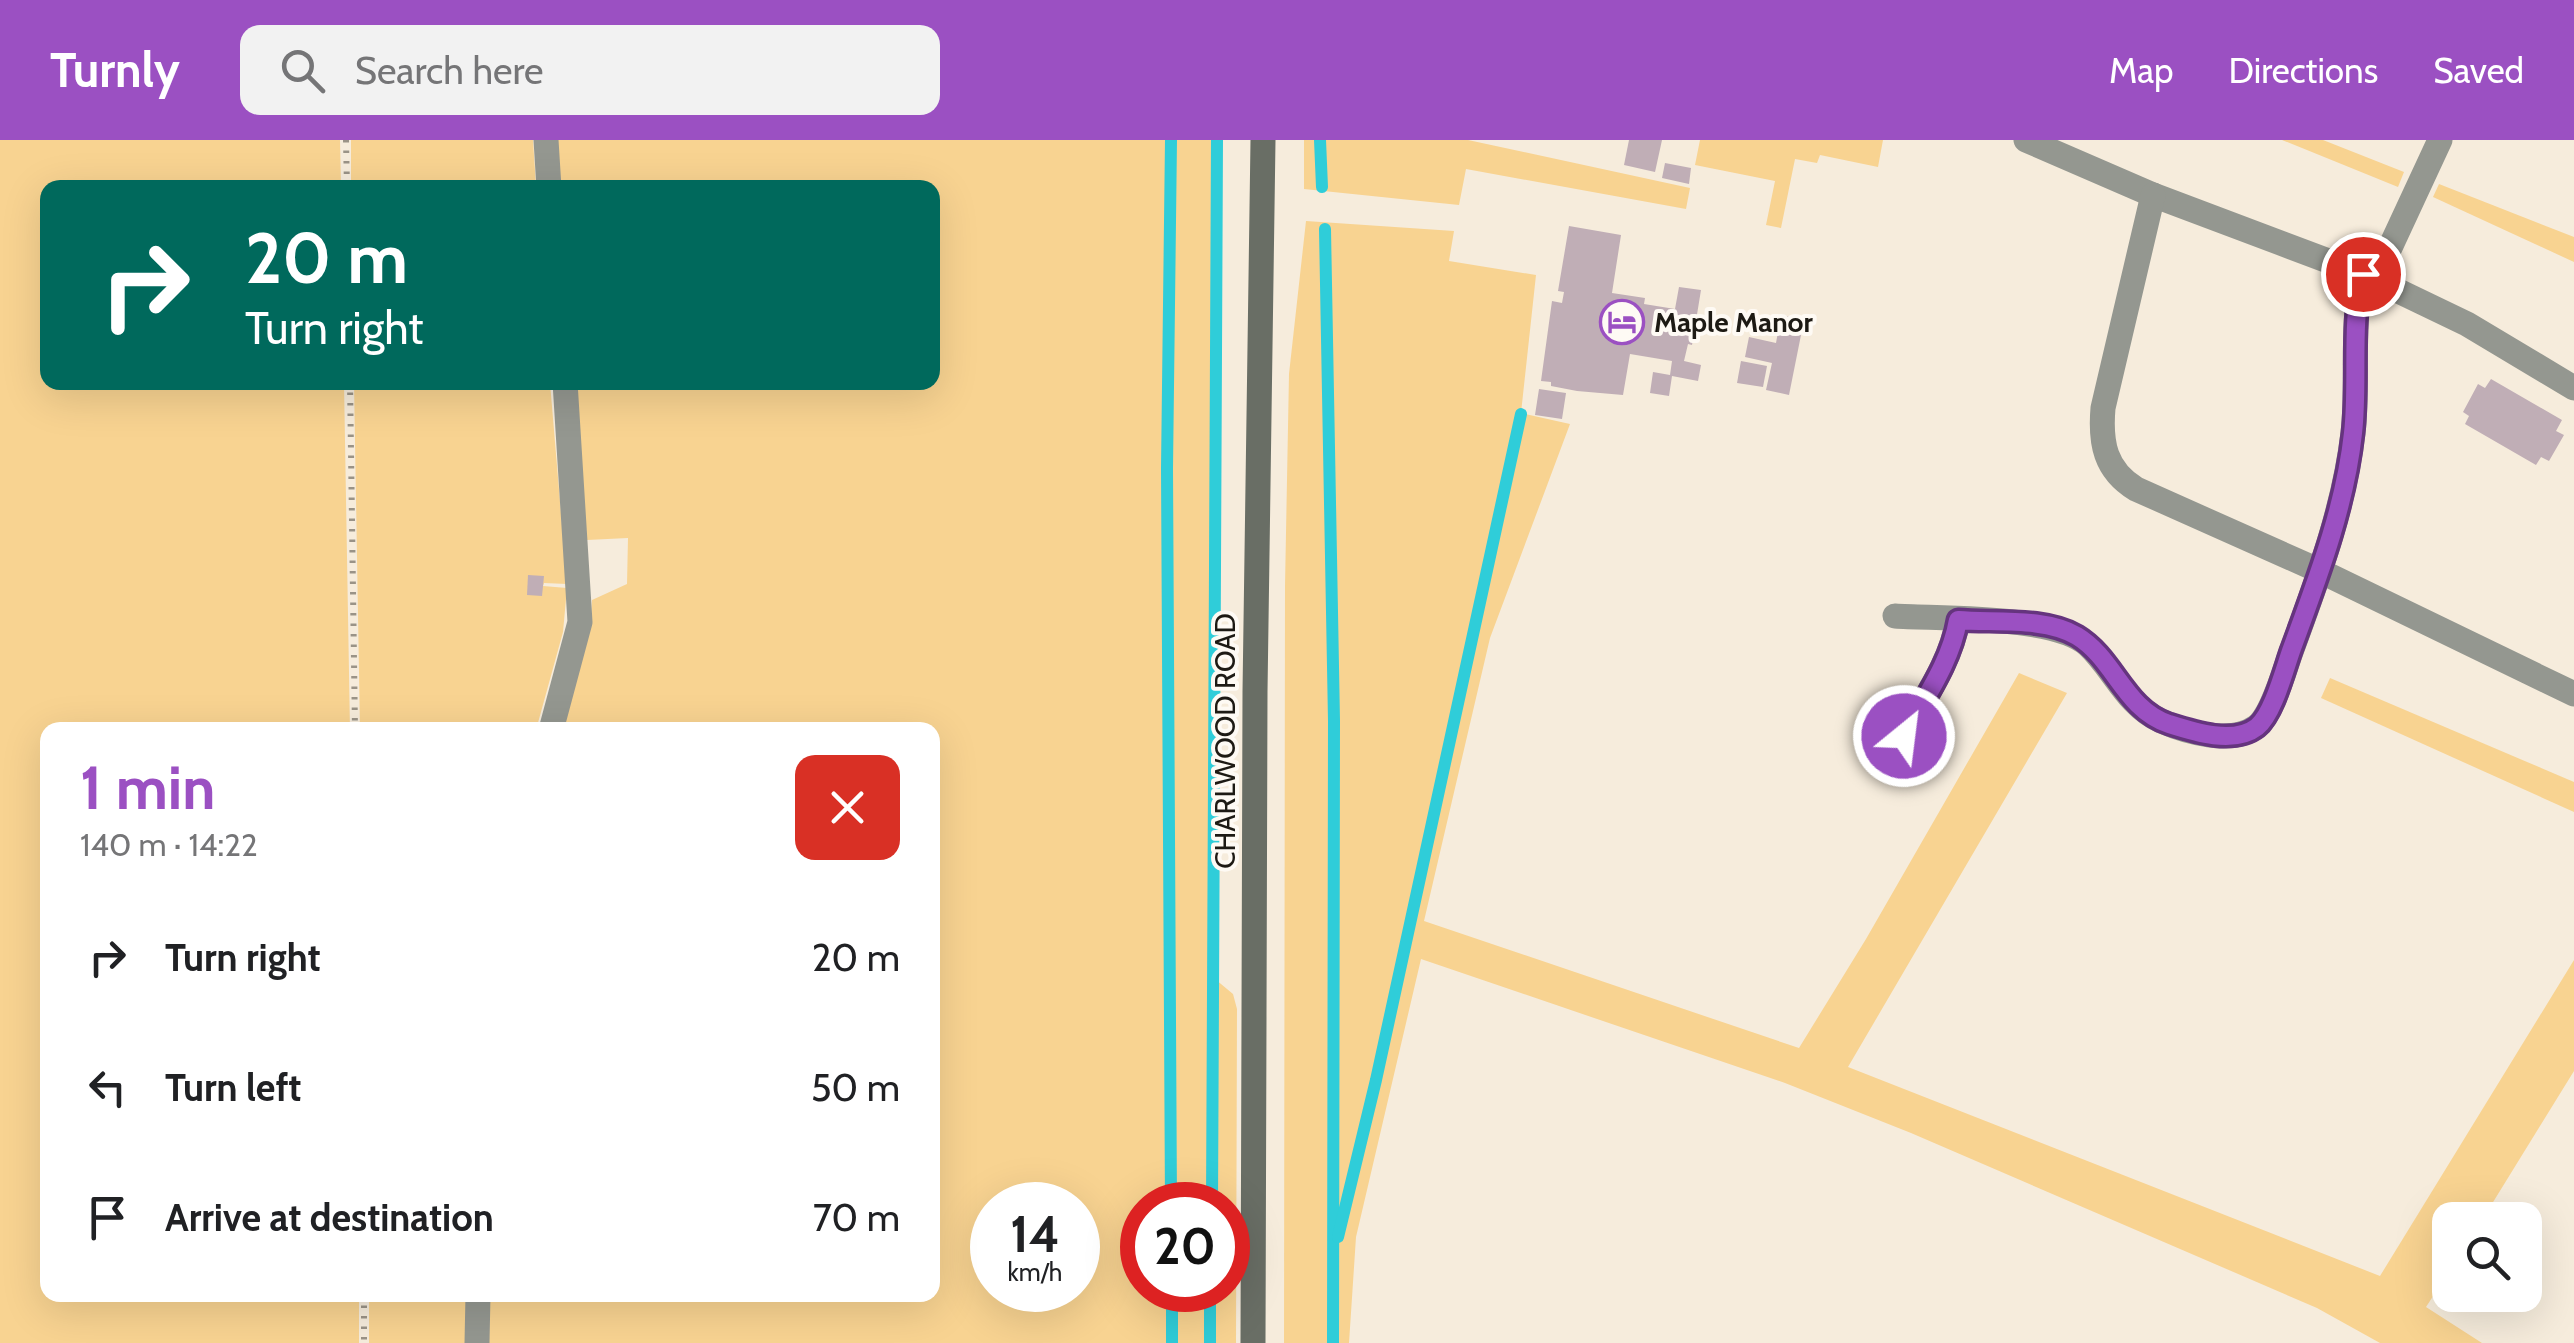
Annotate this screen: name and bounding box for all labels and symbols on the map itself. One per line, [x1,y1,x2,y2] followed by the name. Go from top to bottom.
[2321,232,2406,317] pin
[1599,299,1645,345] hotel icon: Maple Manor
[1654,305,1814,339] place label: Maple Manor
[1208,613,1242,869] street label: CHARLWOOD ROAD
[1852,684,1956,788] position arrow
[1120,1182,1250,1312] speed limit sign: 20

